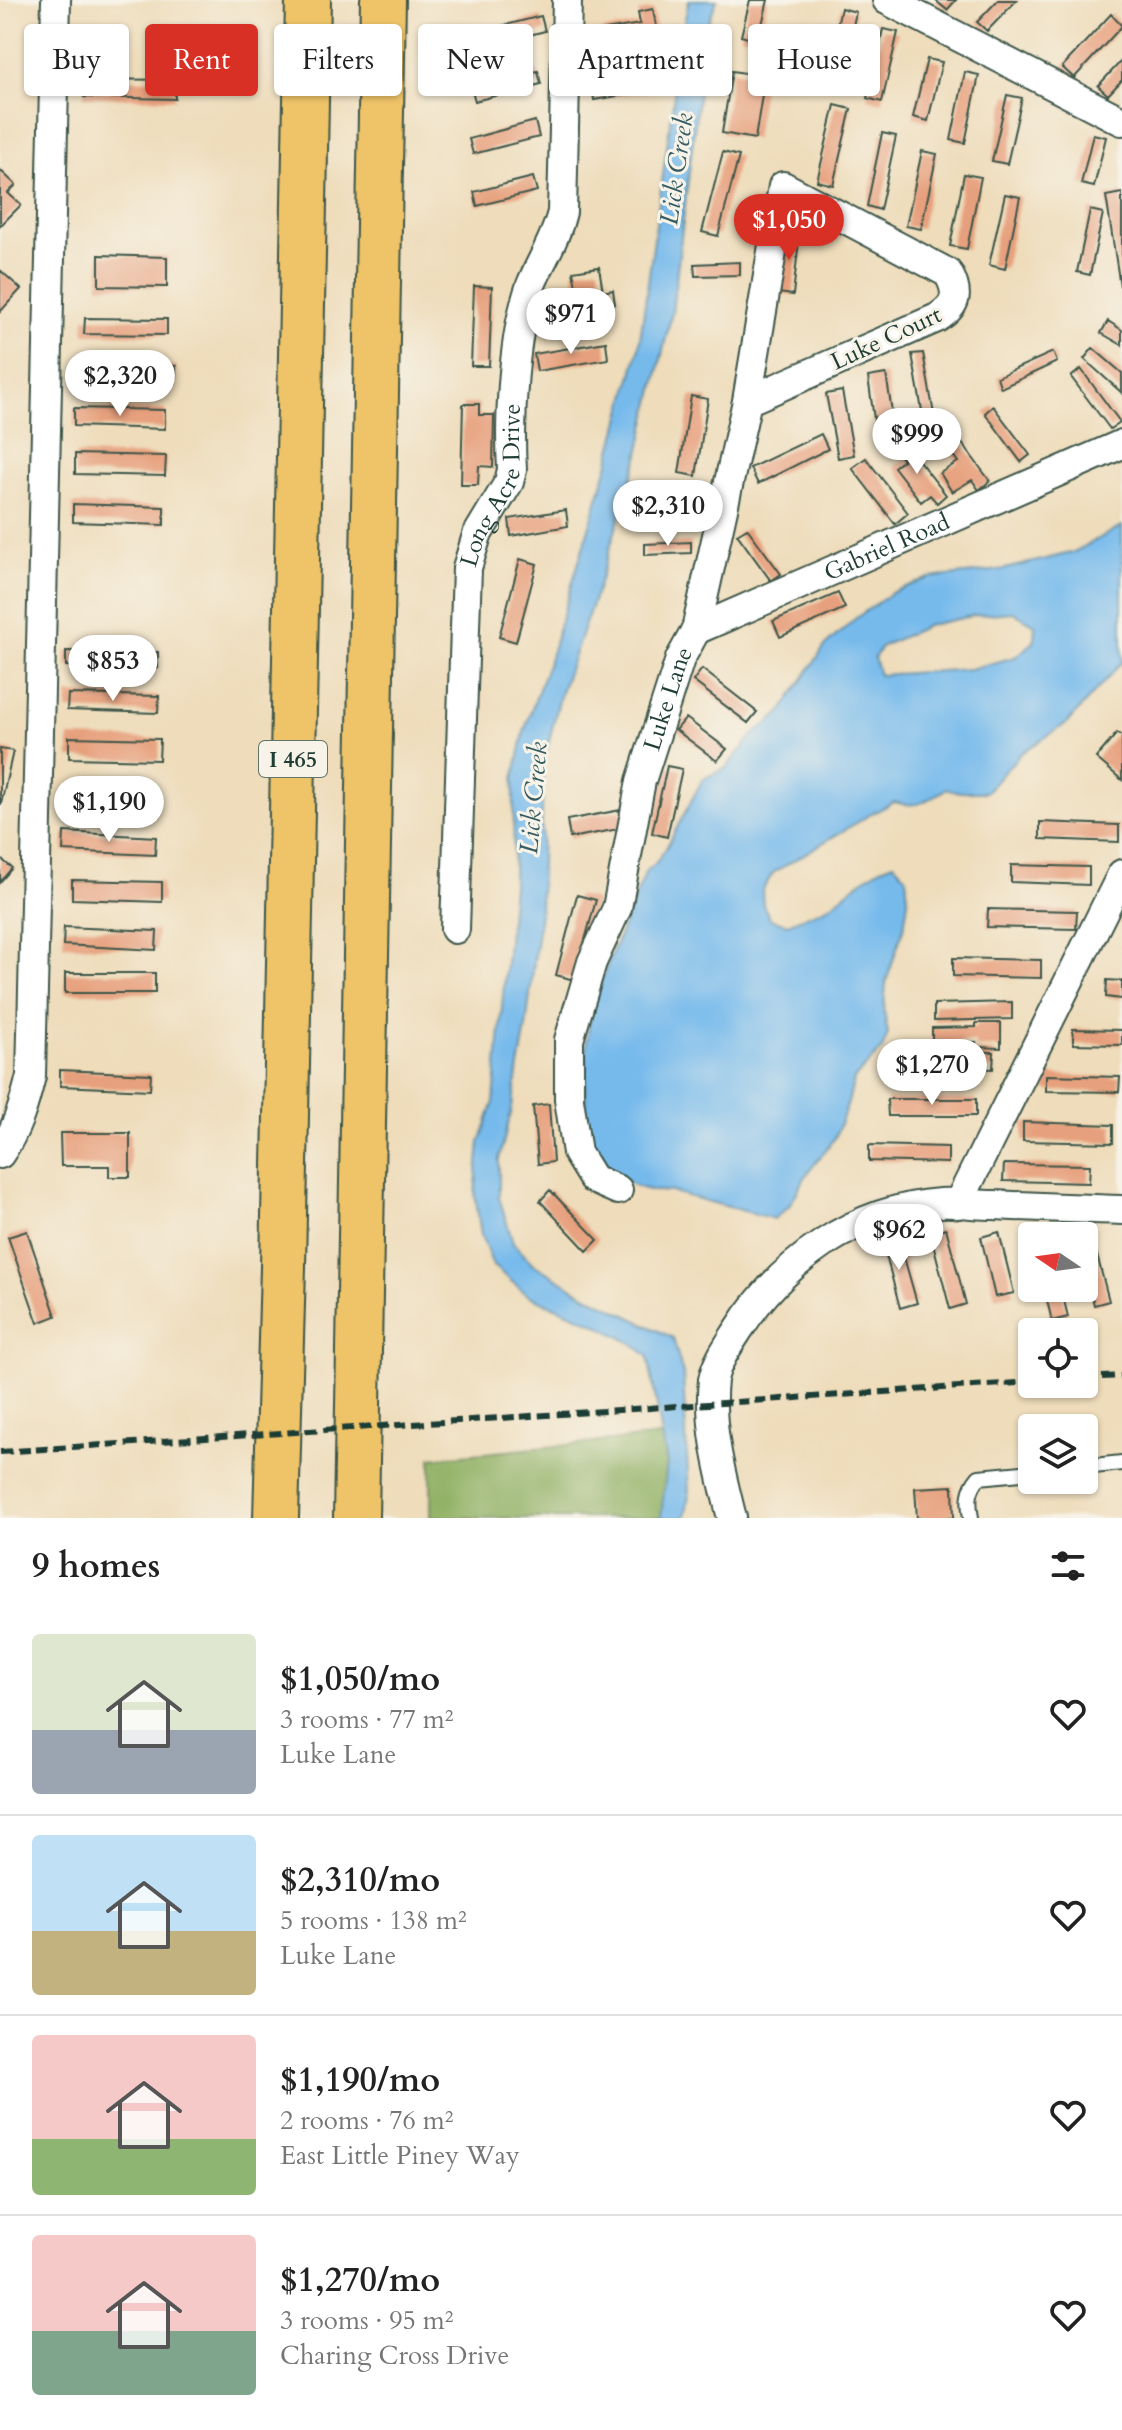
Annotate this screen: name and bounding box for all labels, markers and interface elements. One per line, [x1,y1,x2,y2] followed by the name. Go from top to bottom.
[24,24,129,96] chip: Buy
[145,24,258,96] chip: Rent
[274,24,402,96] chip: Filters
[418,24,533,96] chip: New
[549,24,732,96] chip: Apartment
[748,24,880,96] chip: House
[651,111,702,227] water label: Lick Creek
[724,194,854,262] pin: $1,050
[752,202,826,237] text: $1,050
[524,288,618,356] pin: $971
[544,296,598,331] text: $971
[825,298,947,378] street label: Luke Court
[55,350,185,418] pin: $2,320
[83,358,157,393] text: $2,320
[452,403,529,571] street label: Long Acre Drive
[870,408,964,476] pin: $999
[890,416,944,451] text: $999
[603,480,733,548] pin: $2,310
[631,488,705,523] text: $2,310
[819,505,955,589] street label: Gabriel Road
[66,635,160,703] pin: $853
[636,641,701,755] street label: Luke Lane
[86,643,140,678] text: $853
[511,740,556,856] water label: Lick Creek
[259,741,327,777] road number: I 465
[44,776,174,844] pin: $1,190
[72,784,146,819] text: $1,190
[867,1039,997,1107] pin: $1,270
[895,1047,969,1082] text: $1,270
[852,1204,946,1272] pin: $962
[872,1212,926,1247] text: $962
[1018,1222,1098,1302] north arrow
[1018,1222,1098,1494] map controls
[1018,1318,1098,1398] button: locate
[1018,1414,1098,1494] button: layers
[32,1543,160,1589] text: 9 homes
[1046,1544,1090,1588] icon: filters
[280,1656,440,1702] text: $1,050/mo
[96,1666,192,1762] icon: home
[1046,1692,1090,1736] icon: heart
[280,1702,453,1737] text: 3 rooms · 77 m²
[280,1737,396,1772] text: Luke Lane
[280,1857,440,1903] text: $2,310/mo
[96,1867,192,1963] icon: home
[1046,1893,1090,1937] icon: heart
[280,1903,467,1938] text: 5 rooms · 138 m²
[280,1938,396,1973] text: Luke Lane
[280,2057,440,2103] text: $1,190/mo
[96,2067,192,2163] icon: home
[1046,2093,1090,2137] icon: heart
[280,2103,453,2138] text: 2 rooms · 76 m²
[280,2138,520,2173] text: East Little Piney Way
[280,2257,440,2303] text: $1,270/mo
[96,2267,192,2363] icon: home
[1046,2293,1090,2337] icon: heart
[280,2303,453,2338] text: 3 rooms · 95 m²
[280,2338,509,2373] text: Charing Cross Drive

